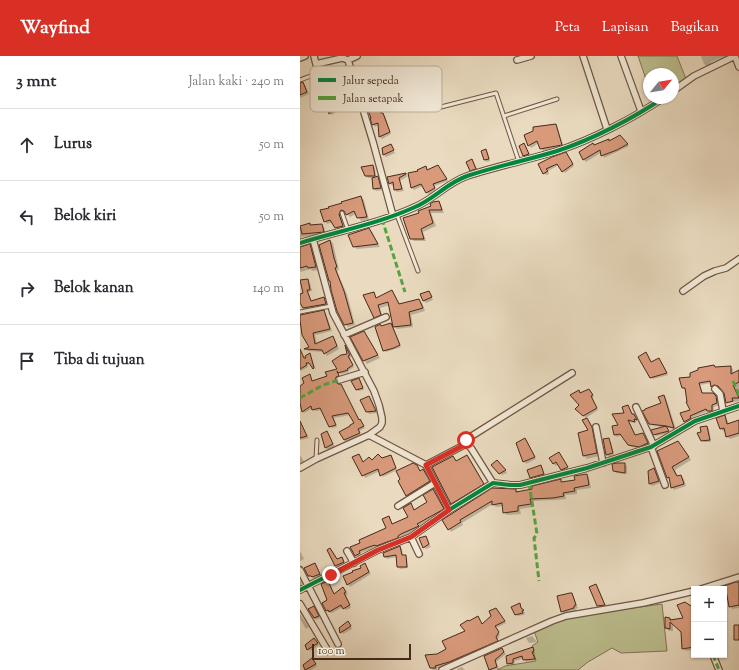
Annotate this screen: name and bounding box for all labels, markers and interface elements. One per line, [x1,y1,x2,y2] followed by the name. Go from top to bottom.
[20,15,90,42] text: Wayfind
[555,18,580,38] text: Peta
[602,18,649,38] text: Lapisan
[671,18,719,38] text: Bagikan
[310,66,442,112] legend
[643,68,679,104] north arrow
[16,70,56,94] text: 3 mnt
[189,73,284,91] text: Jalan kaki · 240 m
[342,73,399,89] text: Jalur sepeda
[342,91,404,107] text: Jalan setapak
[16,134,38,156] icon: ahead
[54,134,92,155] text: Lurus
[259,136,284,154] text: 50 m
[16,206,38,228] icon: left
[54,206,116,227] text: Belok kiri
[259,208,284,226] text: 50 m
[16,278,38,300] icon: right
[54,278,134,299] text: Belok kanan
[253,280,284,298] text: 140 m
[16,350,38,372] icon: arrive
[54,350,145,371] text: Tiba di tujuan
[457,431,475,449] route start
[322,566,340,584] route end
[691,586,727,658] map controls
[691,586,727,622] button: +
[691,622,727,658] button: −
[312,642,411,661] scale bar
[318,643,345,659] text: 100 m

